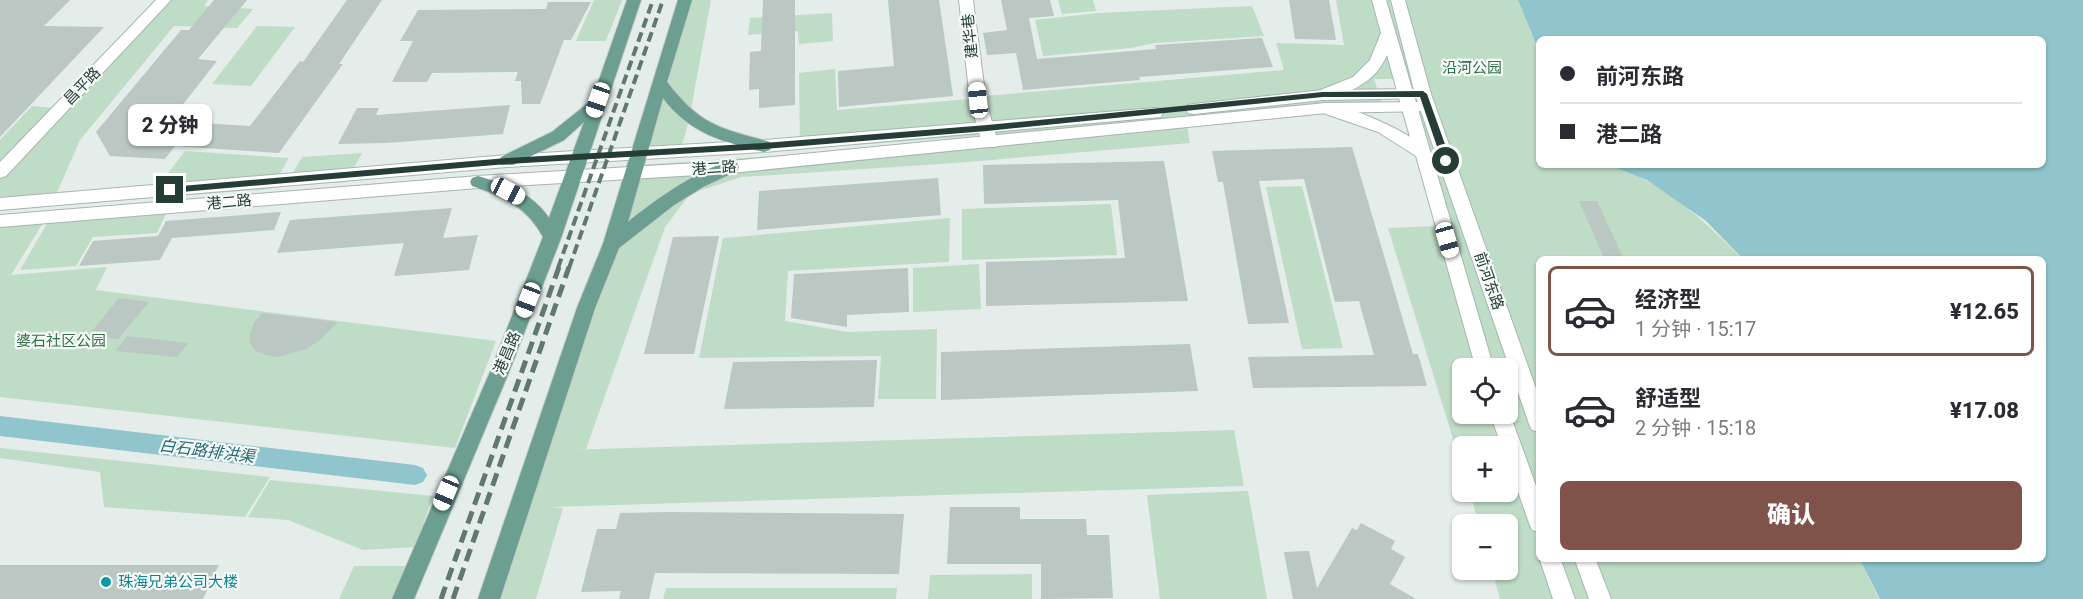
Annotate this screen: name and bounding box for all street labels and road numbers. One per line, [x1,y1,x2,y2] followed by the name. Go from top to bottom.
[959,13,981,59] street label: 建华巷
[60,64,104,108] street label: 昌平路
[691,157,737,179] street label: 港二路
[206,191,252,213] street label: 港二路
[1471,250,1507,312] street label: 前河东路
[490,329,524,377] street label: 港昌路

